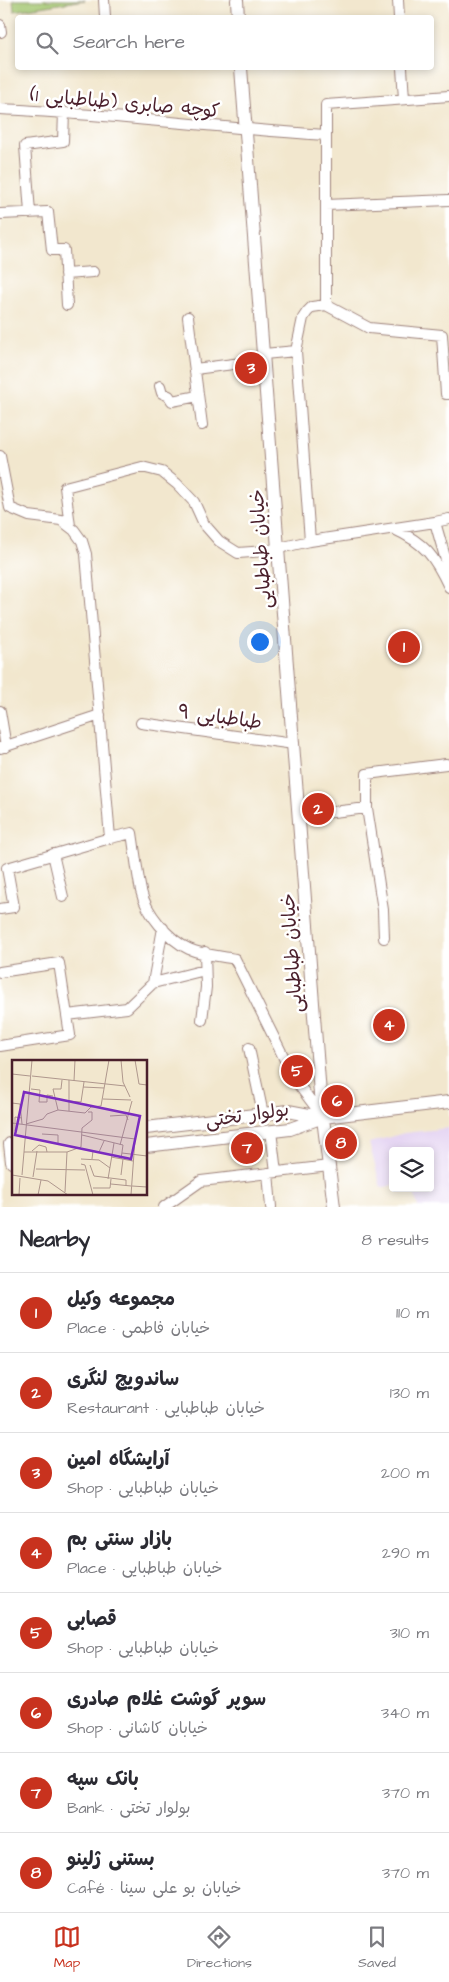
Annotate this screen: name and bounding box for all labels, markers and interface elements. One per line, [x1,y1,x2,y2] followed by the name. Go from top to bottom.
[15,15,434,70] search box
[33,29,61,57] icon: search
[73,29,185,56] text: Search here
[29,82,221,125] street label: کوچه صابری (طباطبایی 1)
[235,349,267,387] pin: 3
[244,488,279,610] street label: خیابان طباطبایی
[388,628,420,666] pin: 1
[247,629,273,655] your location
[176,698,264,737] street label: طباطبایی ۹
[302,790,334,828] pin: 2
[275,892,310,1014] street label: خیابان طباطبایی
[373,1006,405,1044] pin: 4
[281,1052,313,1090] pin: 5
[12,1060,148,1194] inset map
[321,1082,353,1120] pin: 6
[204,1096,291,1135] street label: بولوار تختی
[325,1124,357,1162] pin: 8
[231,1129,263,1167] pin: 7
[389,1147,434,1192] map controls
[389,1147,434,1192] button: layers
[20,1225,90,1254] text: Nearby
[362,1229,429,1251] text: 8 results
[67,1286,175,1313] text: مجموعه وکیل
[35,1302,37,1324] text: 1
[396,1302,429,1324] text: 110 m
[67,1317,210,1339] text: Place · خیابان فاطمی
[67,1366,179,1393] text: ساندویچ لنگری
[31,1382,41,1404] text: 2
[390,1382,429,1404] text: 130 m
[67,1397,265,1419] text: Restaurant · خیابان طباطبایی
[67,1446,169,1473] text: آرایشگاه امین
[32,1462,40,1484] text: 3
[381,1462,429,1484] text: 200 m
[67,1477,219,1499] text: Shop · خیابان طباطبایی
[67,1526,172,1553] text: بازار سنتی بم
[31,1542,41,1564] text: 4
[382,1542,429,1564] text: 290 m
[67,1557,222,1579] text: Place · خیابان طباطبایی
[67,1606,117,1633] text: قصابی
[30,1622,42,1644] text: 5
[390,1622,429,1644] text: 310 m
[67,1637,219,1659] text: Shop · خیابان طباطبایی
[67,1686,266,1713] text: سوپر گوشت غلام صادری
[31,1702,41,1724] text: 6
[381,1702,429,1724] text: 340 m
[67,1717,208,1739] text: Shop · خیابان کاشانی
[67,1766,139,1793] text: بانک سپه
[31,1782,41,1804] text: 7
[382,1782,429,1804] text: 370 m
[67,1797,190,1819] text: Bank · بولوار تختی
[67,1846,155,1873] text: بستنی ژلینو
[31,1862,41,1884] text: 8
[382,1862,429,1884] text: 370 m
[67,1877,242,1899] text: Café · خیابان بو علی سینا
[53,1923,81,1973] tab: Map
[187,1923,252,1973] tab: Directions
[358,1923,396,1973] tab: Saved

